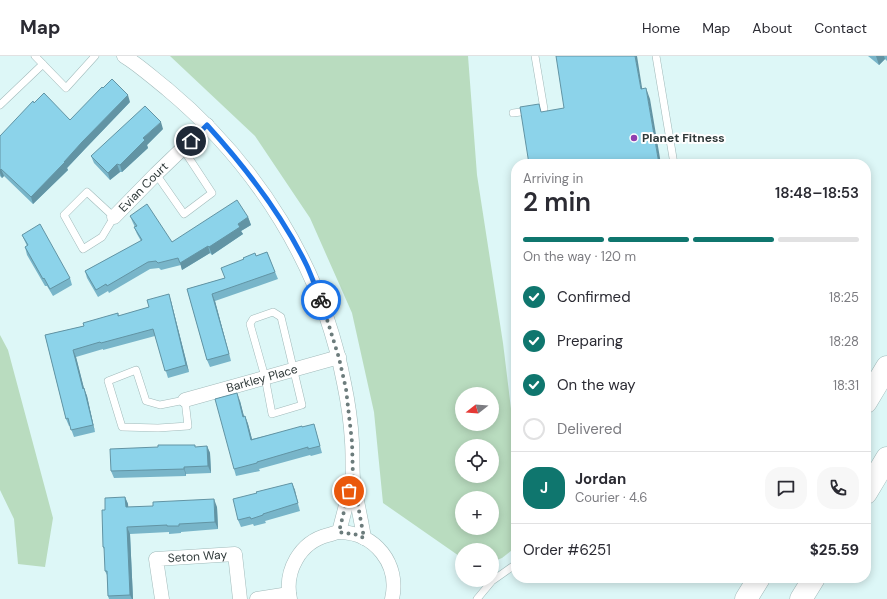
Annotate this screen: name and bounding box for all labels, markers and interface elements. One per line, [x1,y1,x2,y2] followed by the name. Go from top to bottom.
[20,15,60,40] text: Map
[642,19,680,37] text: Home
[702,19,730,37] text: Map
[752,19,792,37] text: About
[814,19,867,37] text: Contact
[174,124,208,158] pin
[180,130,202,152] icon: home
[642,130,725,146] place label: Planet Fitness
[629,133,639,143] marker: Planet Fitness
[115,158,172,216] street label: Evian Court
[523,170,583,187] text: Arriving in
[775,183,859,203] text: 18:48–18:53
[523,185,591,219] text: 2 min
[523,248,636,265] text: On the way · 120 m
[301,280,341,320] courier
[523,286,545,308] icon: check
[557,287,631,307] text: Confirmed
[310,289,332,311] icon: bike
[829,289,859,306] text: 18:25
[523,330,545,352] icon: check
[557,331,623,351] text: Preparing
[829,333,859,350] text: 18:28
[225,361,300,396] street label: Barkley Place
[523,374,545,396] icon: check
[557,375,636,395] text: On the way
[833,377,859,394] text: 18:31
[455,387,499,431] north arrow
[455,387,499,587] map controls
[557,419,622,439] text: Delivered
[455,439,499,483] button: locate
[765,467,807,509] button: chat
[817,467,859,509] button: phone
[575,469,626,489] text: Jordan
[332,474,366,508] pin
[540,478,548,498] text: J
[338,480,360,502] icon: bag
[575,489,647,506] text: Courier · 4.6
[455,491,499,535] button: +
[523,540,611,560] text: Order #6251
[810,540,859,560] text: $25.59
[455,543,499,587] button: −
[167,546,228,566] street label: Seton Way

